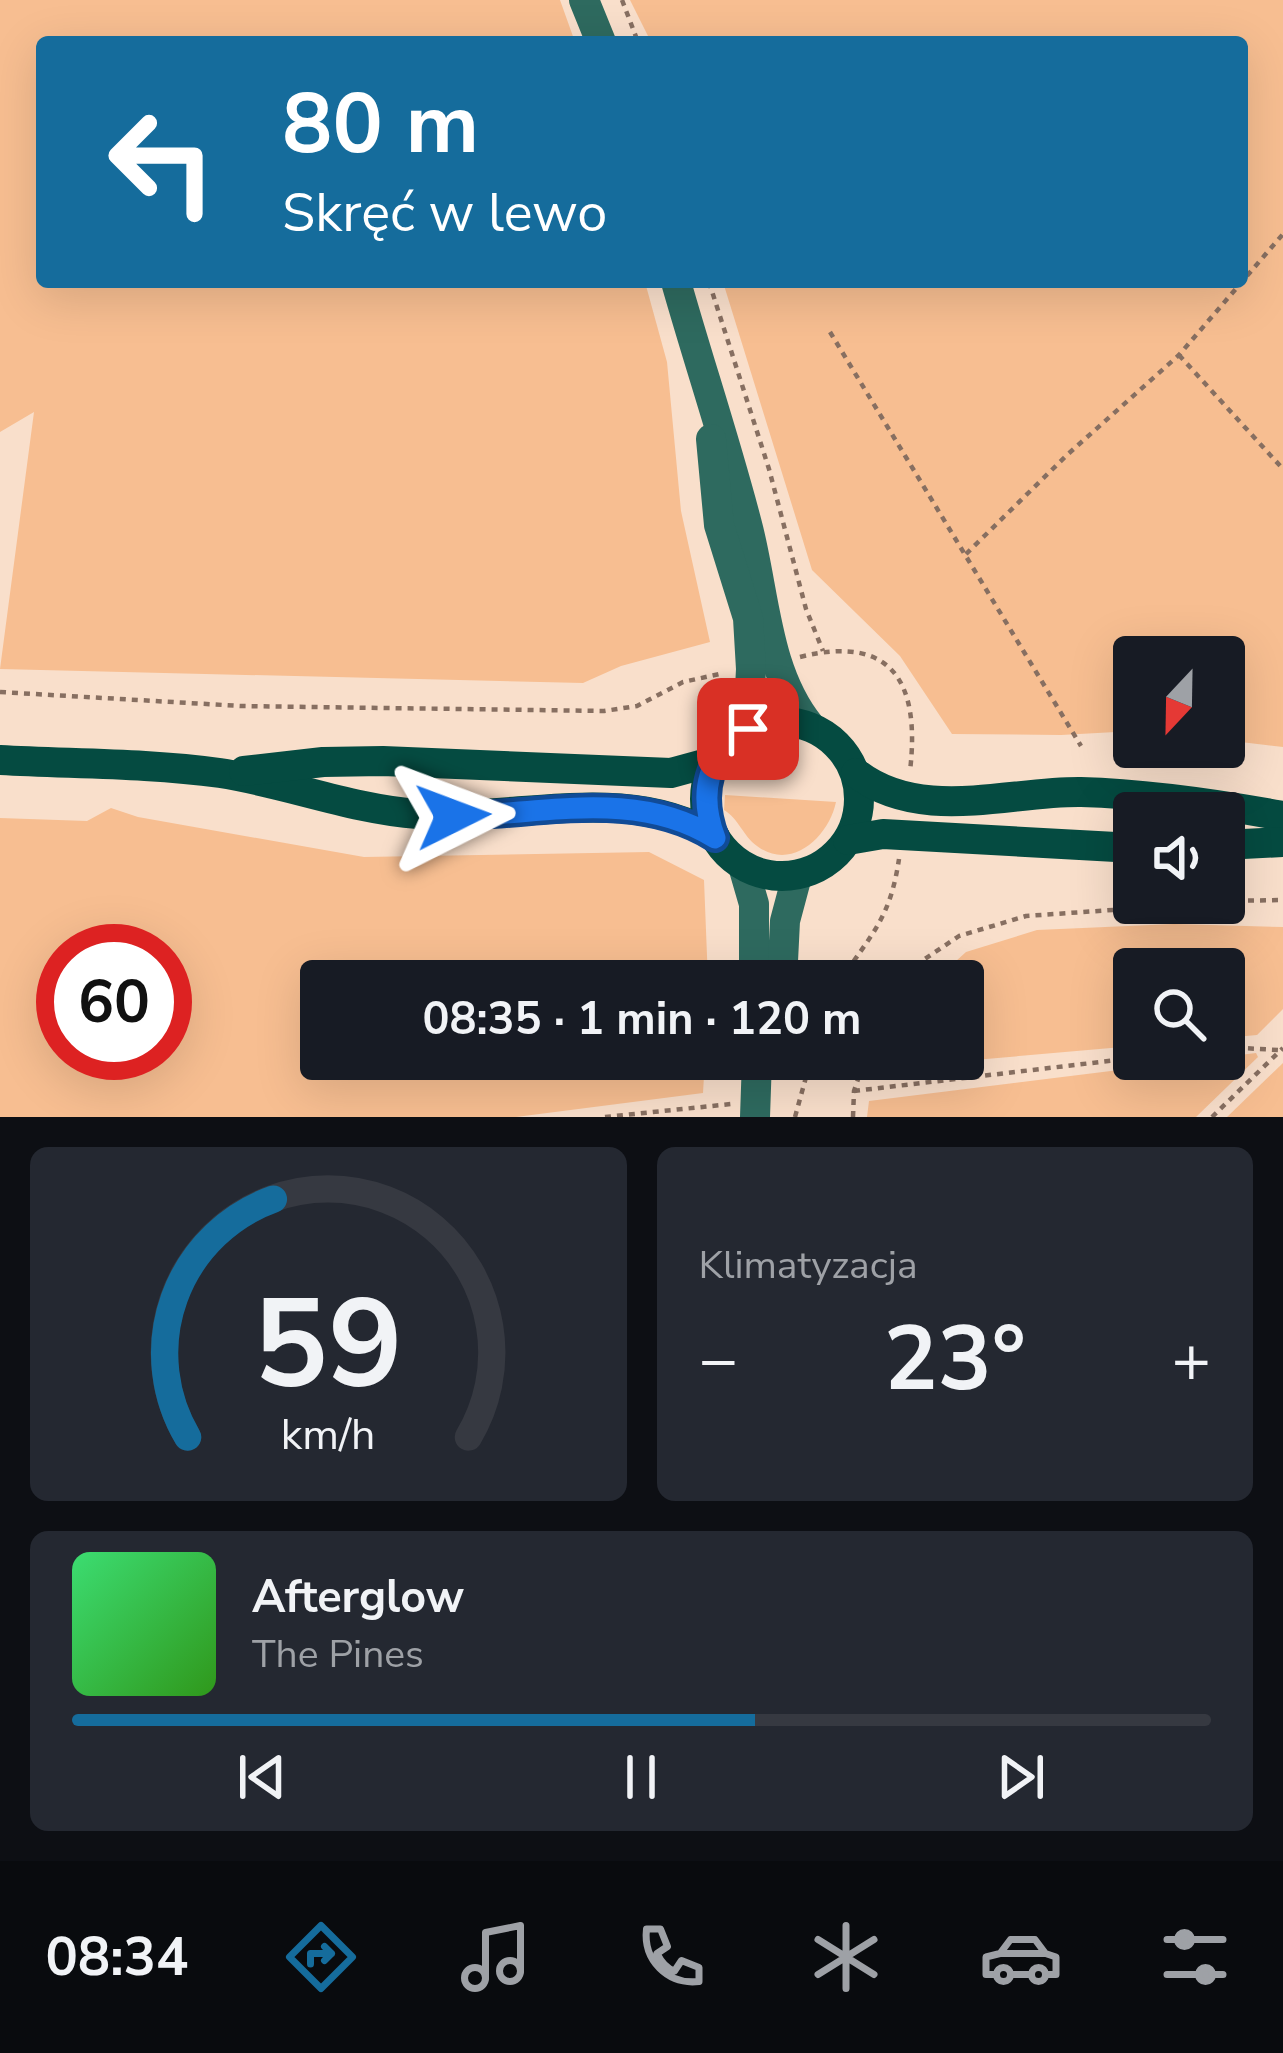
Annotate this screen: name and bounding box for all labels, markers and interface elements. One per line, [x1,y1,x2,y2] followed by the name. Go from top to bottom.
[282,67,479,182] text: 80 m
[84,84,240,240] icon: left
[282,176,607,250] text: Skręć w lewo
[1113,636,1245,768] north arrow
[1113,636,1245,1080] map controls
[697,678,799,780] pin
[715,696,781,762] icon: arrive
[390,753,516,879] position arrow
[1113,792,1245,924] button: sound
[36,924,192,1080] speed limit sign: 60
[1113,948,1245,1080] button: search
[422,989,862,1050] text: 08:35 · 1 min · 120 m
[699,1239,918,1292] text: Klimatyzacja
[253,1260,403,1430] text: 59
[884,1298,1026,1421] text: 23°
[699,1315,738,1405] text: −
[1171,1315,1211,1405] text: +
[281,1406,376,1464] text: km/h
[252,1567,464,1628] text: Afterglow
[252,1628,424,1681] text: The Pines
[229,1744,295,1810] icon: previous
[608,1744,674,1810] icon: pause
[988,1744,1054,1810] icon: next
[279,1915,363,1999] icon: directions
[454,1915,538,1999] icon: music
[629,1915,713,1999] icon: phone
[804,1915,888,1999] icon: climate
[979,1915,1063,1999] icon: car
[1153,1915,1237,1999] icon: filters
[45,1920,188,1994] text: 08:34

